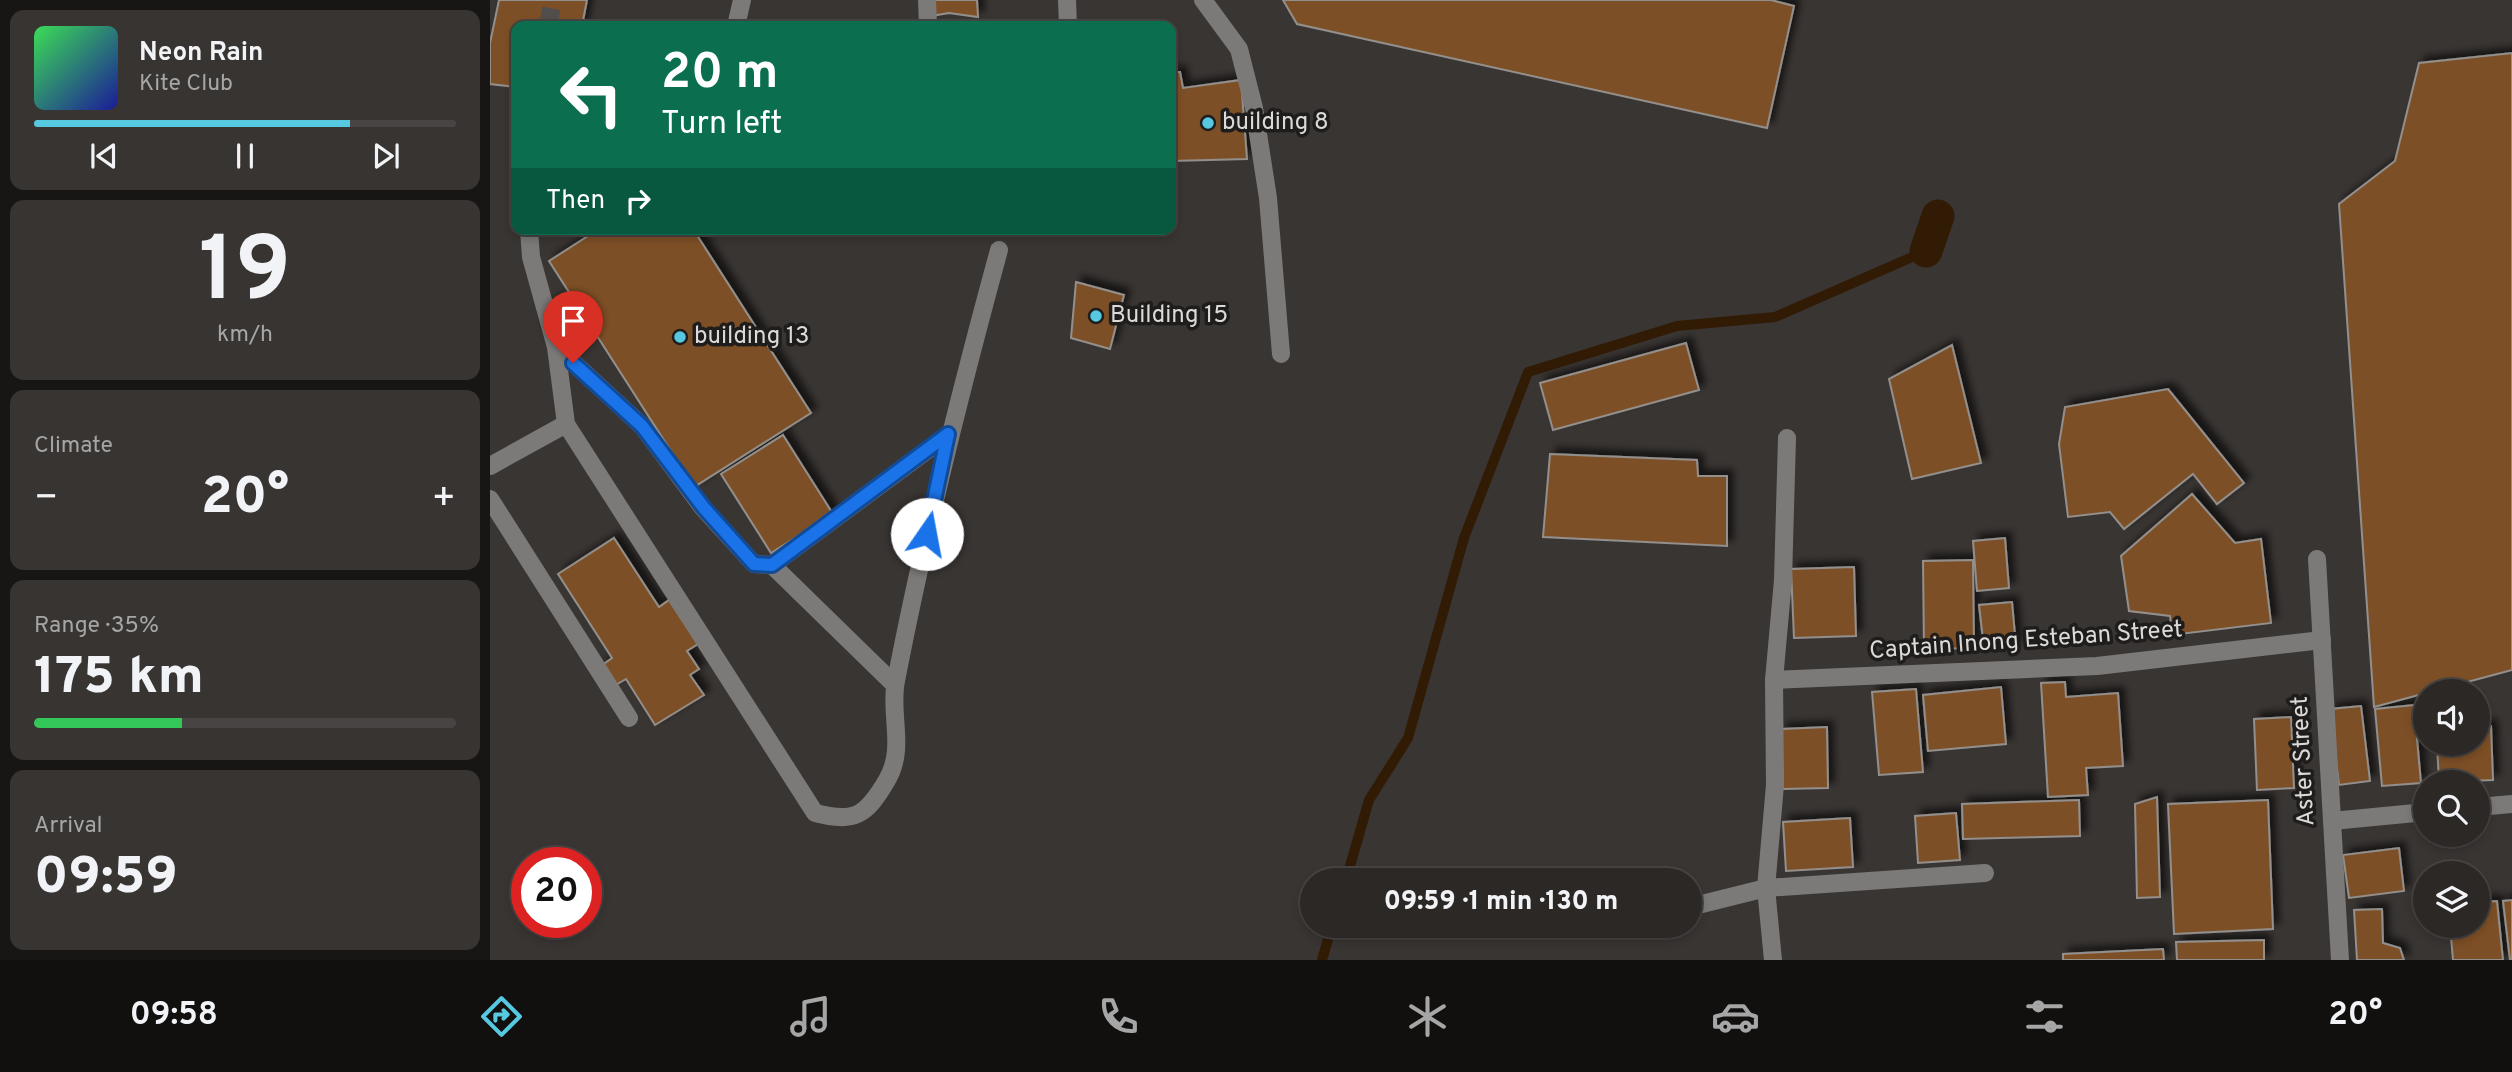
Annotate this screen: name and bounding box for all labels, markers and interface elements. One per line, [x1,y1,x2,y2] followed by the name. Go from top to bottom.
[139,37,264,70] text: Neon Rain
[661,44,778,106] text: 20 m
[546,49,637,140] icon: left
[139,70,233,99] text: Kite Club
[661,105,782,145] text: Turn left
[1222,108,1329,138] place label: building 8
[1200,115,1216,131] marker: building 8
[85,137,123,175] icon: previous
[226,137,264,175] icon: pause
[367,137,405,175] icon: next
[619,182,657,220] icon: right
[546,185,605,218] text: Then
[199,218,291,333] text: 19
[543,291,603,363] pin
[1110,301,1228,331] place label: Building 15
[554,302,592,340] icon: arrive
[1088,308,1104,324] marker: Building 15
[217,321,273,350] text: km/h
[694,322,809,352] place label: building 13
[672,329,688,345] marker: building 13
[34,432,113,461] text: Climate
[201,466,289,532] text: 20°
[34,475,59,524] text: −
[431,475,456,524] text: +
[890,497,964,571] position arrow
[34,612,159,641] text: Range · 35%
[1868,615,2184,667] street label: Captain Inong Esteban Street
[34,646,204,712] text: 175 km
[2413,679,2490,938] map controls
[2413,679,2490,756] button: sound
[2286,695,2322,827] street label: Aster Street
[2413,770,2490,847] button: search
[34,812,103,841] text: Arrival
[34,846,178,912] text: 09:59
[511,847,602,938] speed limit sign: 20
[2413,861,2490,938] button: layers
[1384,886,1618,919] text: 09:59 · 1 min · 130 m
[477,992,526,1041] icon: directions
[786,992,835,1041] icon: music
[1094,992,1143,1041] icon: phone
[1403,992,1452,1041] icon: climate
[1711,992,1760,1041] icon: car
[2020,992,2069,1041] icon: filters
[130,996,218,1036] text: 09:58
[2328,996,2382,1036] text: 20°

